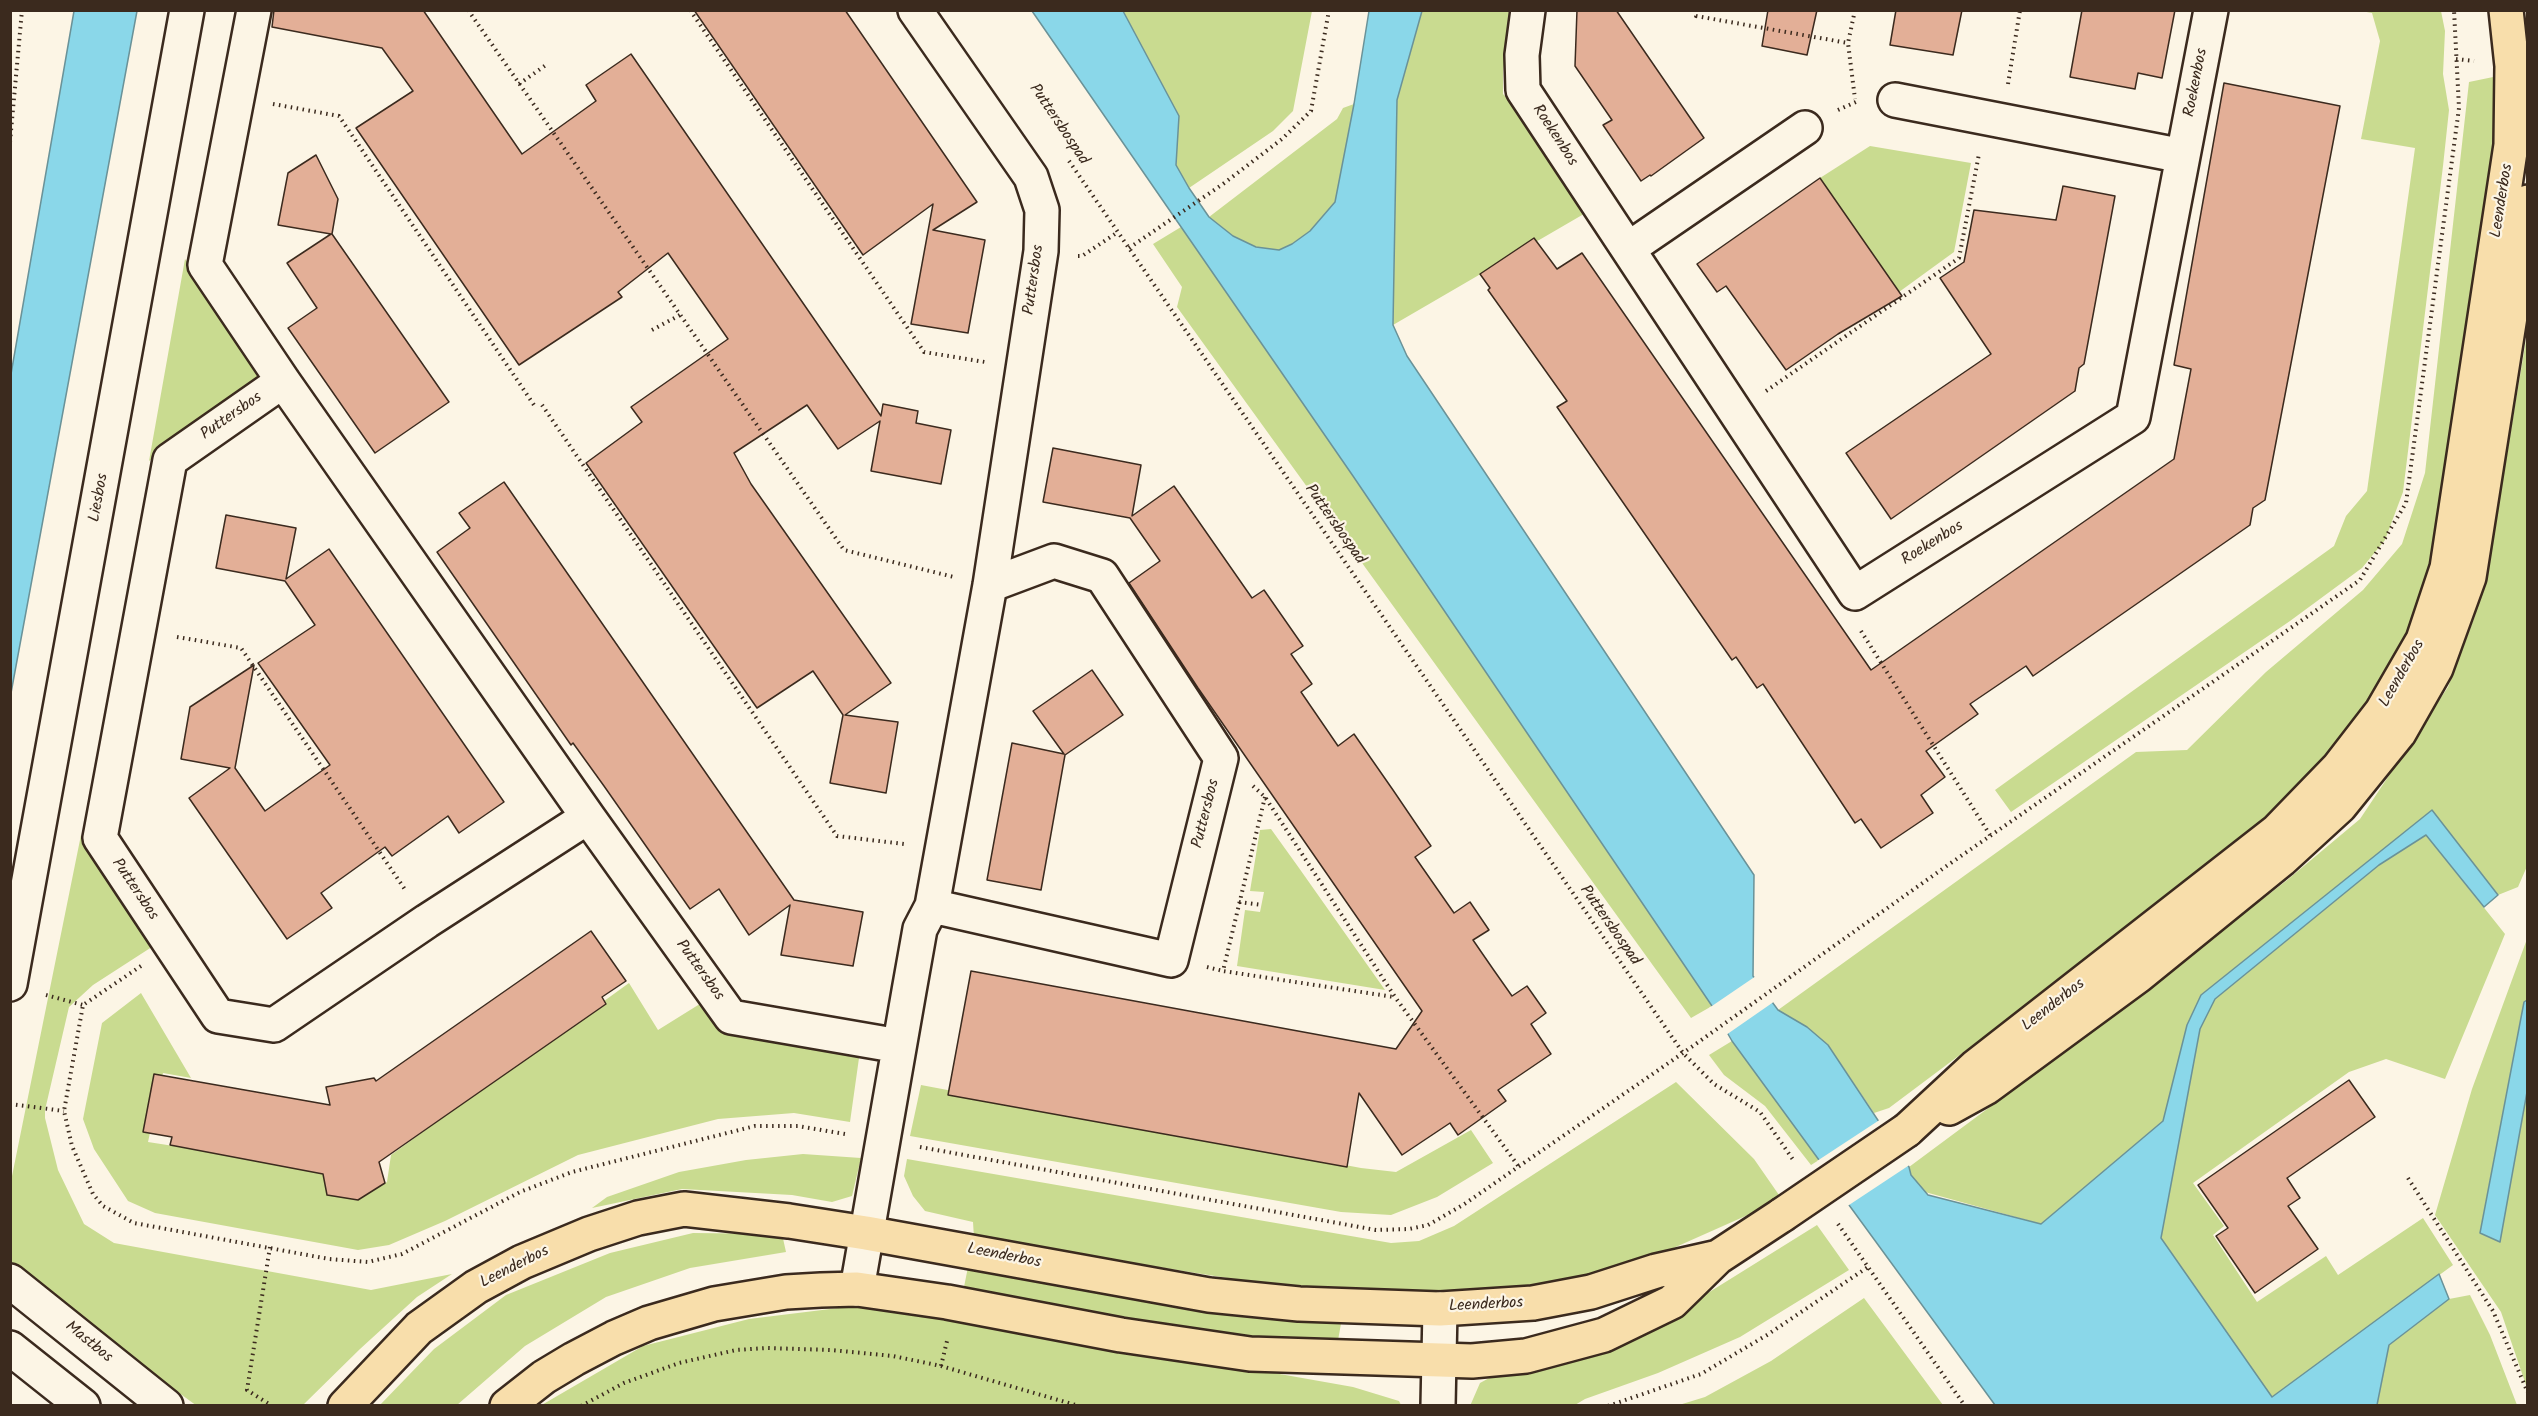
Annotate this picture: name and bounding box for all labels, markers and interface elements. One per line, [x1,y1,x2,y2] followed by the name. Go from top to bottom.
[2181,47,2213,119] street label: Roekenbos
[1024,81,1092,169] street label: Puttersbospad
[1527,102,1581,170] street label: Roekenbos
[2488,163,2518,239] street label: Leenderbos
[1021,244,1049,316] street label: Puttersbos
[198,389,266,445] street label: Puttersbos
[86,472,114,524] street label: Liesbos
[1299,481,1369,569] street label: Puttersbospad
[1898,517,1968,571] street label: Roekenbos
[2376,637,2430,711] street label: Leenderbos
[1189,777,1225,851] street label: Puttersbos
[106,855,162,925] street label: Puttersbos
[1574,882,1644,970] street label: Puttersbospad
[671,937,727,1005] street label: Puttersbos
[2019,975,2089,1037] street label: Leenderbos
[966,1240,1042,1274] street label: Leenderbos
[477,1243,553,1293] street label: Leenderbos
[1448,1294,1524,1318] street label: Leenderbos
[60,1318,116,1368] street label: Mastbos

